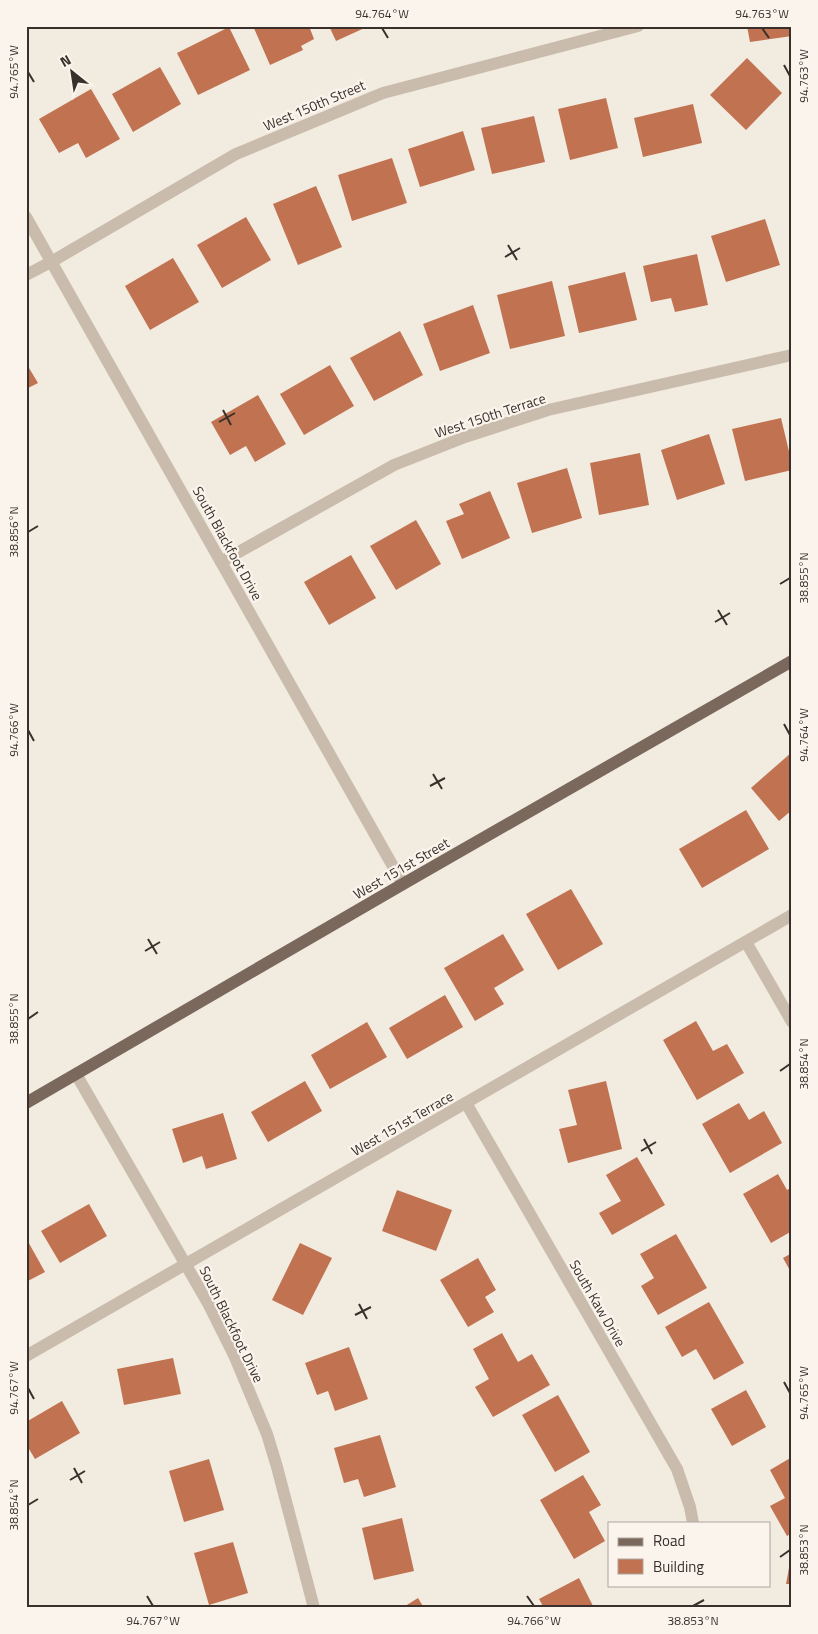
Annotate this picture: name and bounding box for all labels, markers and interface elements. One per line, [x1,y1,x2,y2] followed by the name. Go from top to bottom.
[355,4,409,23] text: 94.764°W
[735,4,789,23] text: 94.763°W
[4,45,23,99] text: 94.765°W
[48,48,98,98] north arrow
[56,49,75,72] text: N
[794,49,813,103] text: 94.763°W
[260,74,368,136] street label: West 150th Street
[432,387,548,443] street label: West 150th Terrace
[188,482,268,604] street label: South Blackfoot Drive
[4,506,23,558] text: 38.856°N
[794,552,813,604] text: 38.855°N
[4,703,23,757] text: 94.766°W
[794,708,813,762] text: 94.764°W
[349,832,453,904] street label: West 151st Street
[4,993,23,1045] text: 38.855°N
[794,1038,813,1090] text: 38.854°N
[347,1085,457,1161] street label: West 151st Terrace
[565,1256,631,1350] street label: South Kaw Drive
[195,1262,269,1386] street label: South Blackfoot Drive
[4,1361,23,1415] text: 94.767°W
[794,1366,813,1420] text: 94.765°W
[4,1479,23,1531] text: 38.854°N
[608,1522,770,1586] legend
[794,1524,813,1576] text: 38.853°N
[653,1529,685,1552] text: Road
[653,1555,704,1578] text: Building
[126,1611,180,1630] text: 94.767°W
[507,1611,561,1630] text: 94.766°W
[667,1611,719,1630] text: 38.853°N

